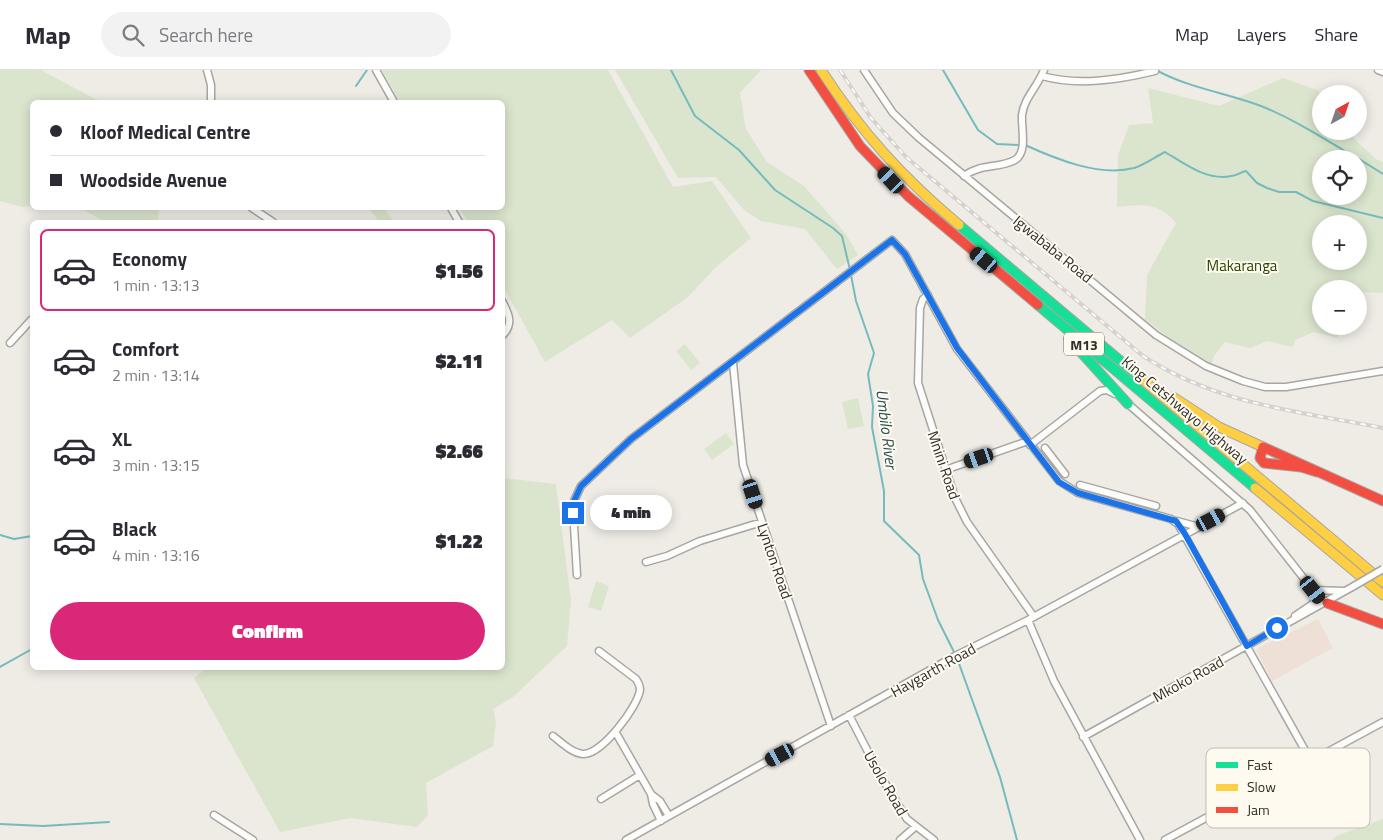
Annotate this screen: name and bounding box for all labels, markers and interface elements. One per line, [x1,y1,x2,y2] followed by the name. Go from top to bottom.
[101,12,451,57] search box
[25,17,71,53] text: Map
[159,20,253,49] text: Search here
[119,21,147,49] icon: search
[1175,21,1209,48] text: Map
[1237,21,1286,48] text: Layers
[1314,21,1358,48] text: Share
[1312,85,1368,140] north arrow
[1312,85,1367,335] map controls
[80,117,250,146] text: Kloof Medical Centre
[1312,150,1367,205] button: locate
[875,164,906,196] car
[80,165,227,194] text: Woodside Avenue
[1008,210,1098,288] street label: Igwababa Road
[1312,215,1367,270] button: +
[112,244,187,273] text: Economy
[967,245,1000,275] car
[52,248,97,293] icon: car
[1207,254,1278,277] park label: Makaranga
[436,256,483,285] text: $1.56
[112,273,200,297] text: 1 min · 13:13
[1312,280,1367,335] button: −
[1064,332,1104,356] road number: M13
[112,334,179,363] text: Comfort
[52,338,97,383] icon: car
[436,346,483,375] text: $2.11
[1117,350,1253,470] street label: King Cetshwayo Highway
[112,363,200,387] text: 2 min · 13:14
[870,388,904,472] water label: Umbilo River
[112,424,132,453] text: XL
[52,428,97,473] icon: car
[922,428,966,502] street label: Mnini Road
[436,436,483,465] text: $2.66
[962,446,995,470] car
[112,453,200,477] text: 3 min · 13:15
[741,477,764,511] car
[590,496,673,530] callout: 4 min
[611,500,651,524] text: 4 min
[562,502,584,524] route end
[1194,506,1227,534] car
[112,514,157,543] text: Black
[52,518,97,563] icon: car
[751,520,799,602] street label: Lynton Road
[436,526,483,555] text: $1.22
[112,543,200,567] text: 4 min · 13:16
[1297,574,1328,606] car
[50,602,485,660] button: Confirm
[1266,617,1288,639] route start
[886,637,980,703] street label: Haygarth Road
[1148,650,1228,708] street label: Mkoko Road
[763,741,796,769] car
[858,746,914,820] street label: Usolo Road
[1206,748,1370,828] legend
[1247,754,1272,775] text: Fast
[1247,776,1276,797] text: Slow
[1247,799,1270,820] text: Jam

